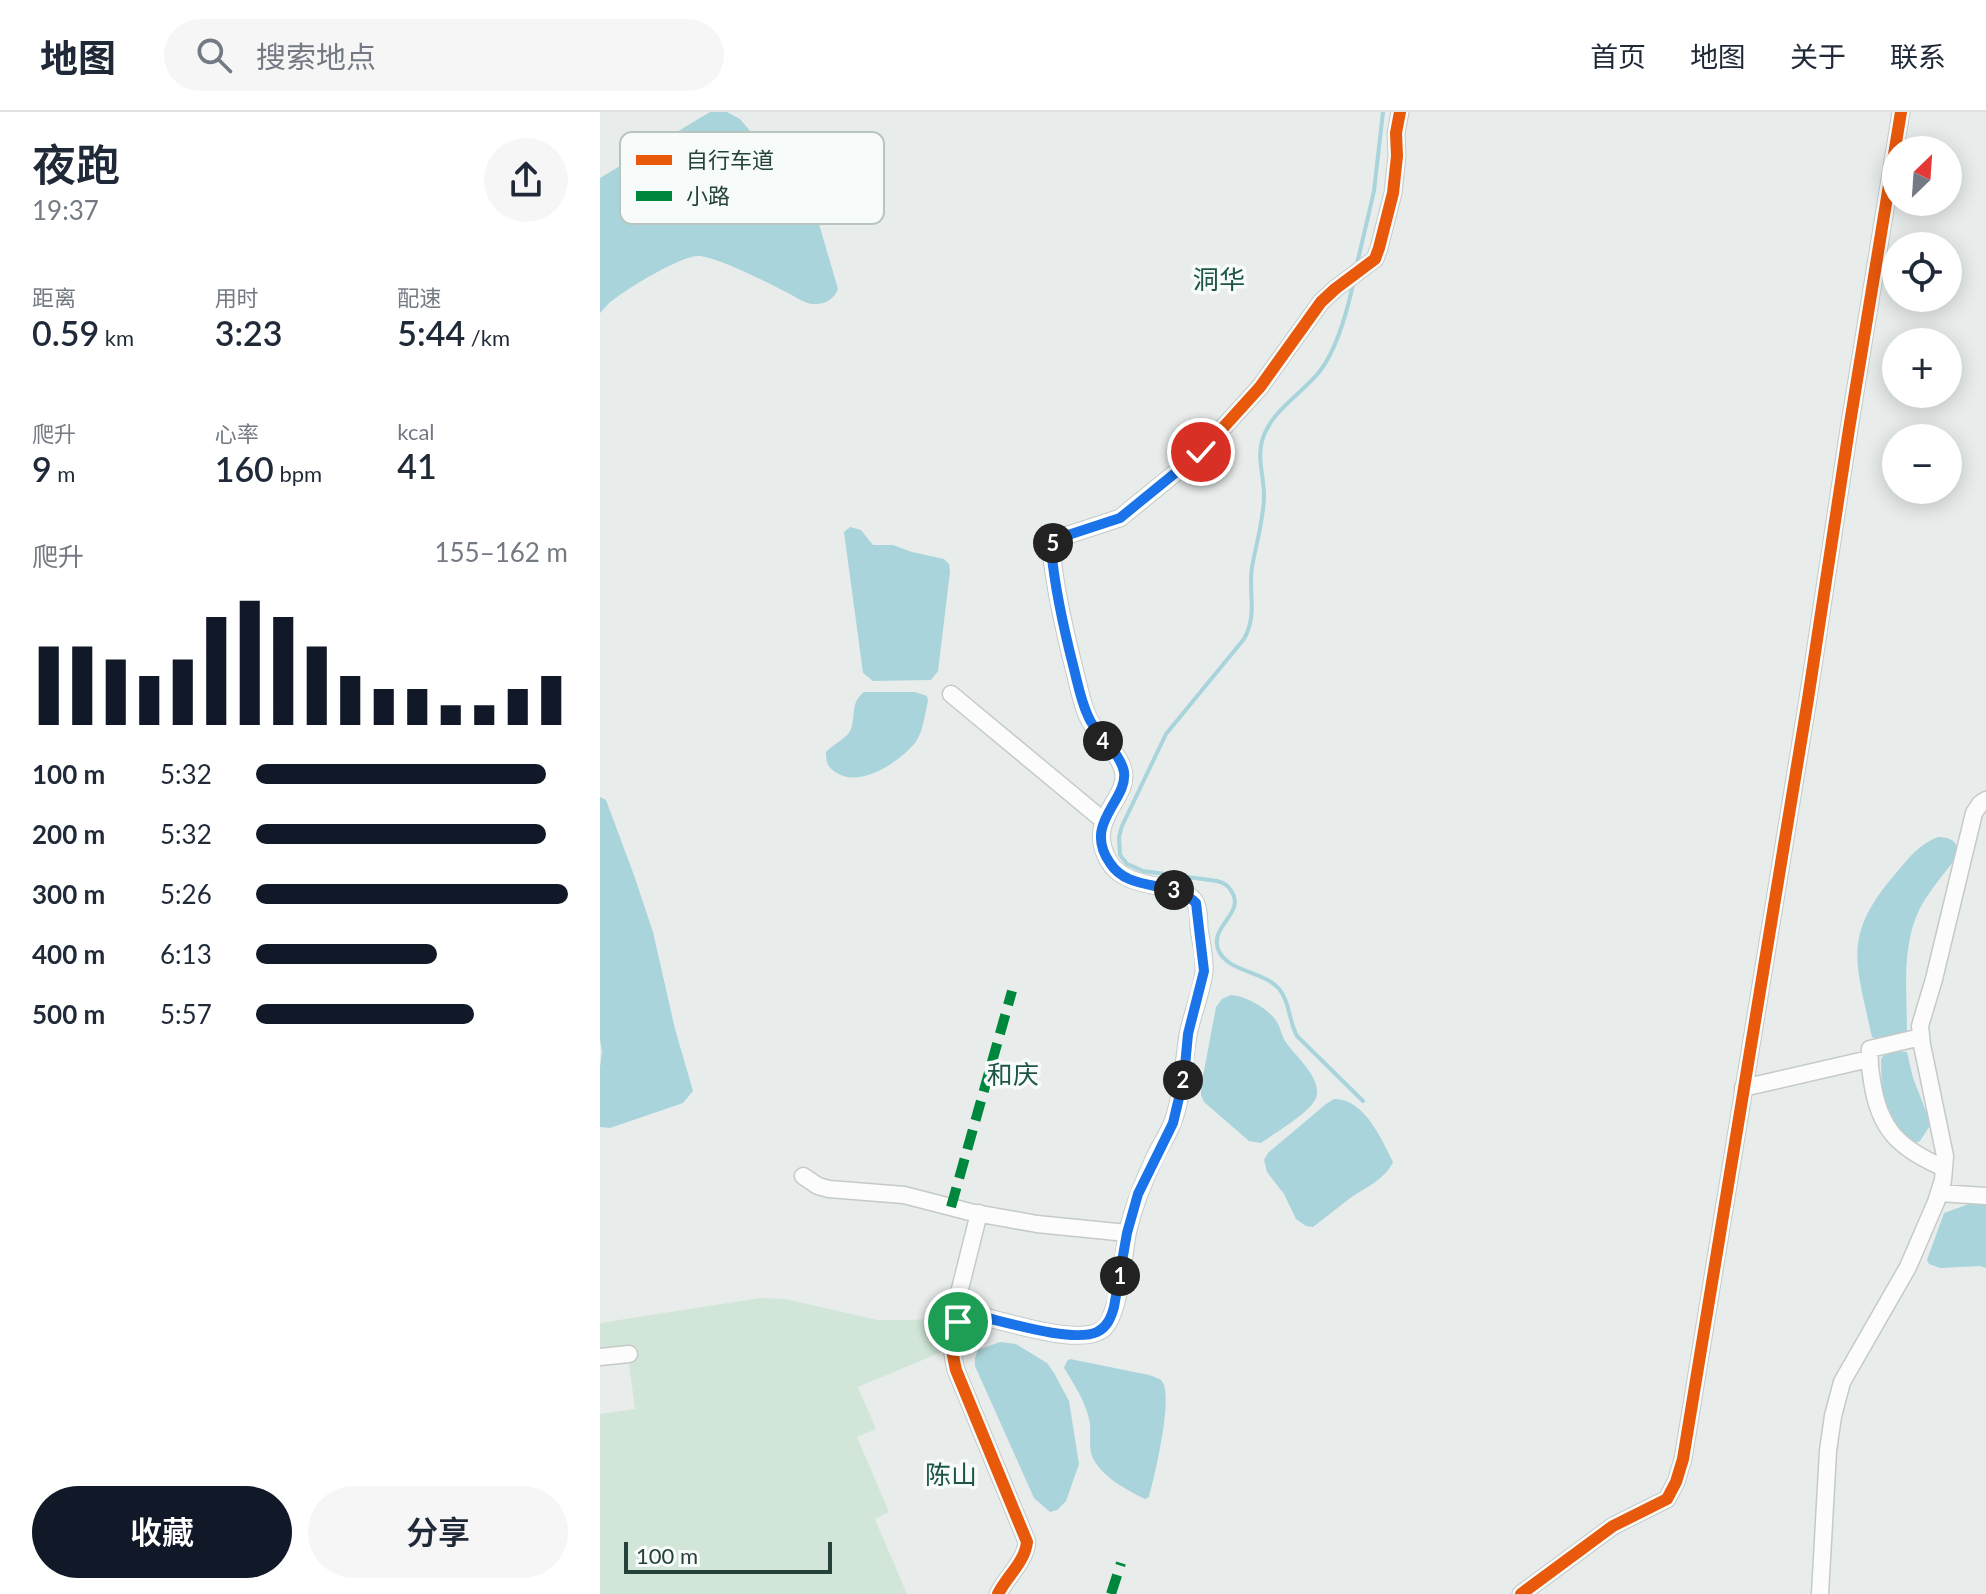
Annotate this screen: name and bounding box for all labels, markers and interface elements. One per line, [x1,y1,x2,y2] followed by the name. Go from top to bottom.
[164,19,724,91] search box
[192,33,236,77] icon: search
[40,34,116,80] text: 地图
[256,38,376,74] text: 搜索地点
[1590,39,1646,73] text: 首页
[1690,39,1746,73] text: 地图
[1790,39,1846,73] text: 关于
[1890,39,1946,73] text: 联系
[620,132,884,224] legend
[1882,136,1962,216] north arrow
[1882,136,1962,504] map controls
[32,138,120,190] text: 夜跑
[484,138,568,222] button: share
[686,146,774,173] text: 自行车道
[686,182,730,209] text: 小路
[32,194,99,226] text: 19:37
[1882,232,1962,312] button: locate
[1193,263,1245,295] district label: 洞华
[32,284,76,311] text: 距离
[215,284,259,311] text: 用时
[397,284,441,311] text: 配速
[32,312,99,353] text: 0.59
[215,312,282,353] text: 3:23
[397,312,465,353] text: 5:44
[99,324,134,351] text: km
[465,324,510,351] text: /km
[1882,328,1962,408] button: +
[397,418,435,445] text: kcal
[1167,418,1235,486] pin
[32,420,76,447] text: 爬升
[215,420,259,447] text: 心率
[1882,424,1962,504] button: −
[1179,430,1223,474] icon: check
[397,445,437,486] text: 41
[32,448,52,489] text: 9
[215,448,274,489] text: 160
[52,460,75,487] text: m
[274,460,322,487] text: bpm
[1033,523,1073,563] pin: 5
[1047,529,1059,556] text: 5
[434,536,568,568] text: 155–162 m
[32,540,84,572] text: 爬升
[1083,721,1123,761] pin: 4
[1097,727,1109,754] text: 4
[32,758,105,790] text: 100 m
[160,758,212,790] text: 5:32
[32,818,105,850] text: 200 m
[160,818,212,850] text: 5:32
[1154,870,1194,910] pin: 3
[1168,876,1180,903] text: 3
[32,878,105,910] text: 300 m
[160,878,212,910] text: 5:26
[32,938,105,970] text: 400 m
[160,938,212,970] text: 6:13
[32,998,105,1030] text: 500 m
[160,998,212,1030] text: 5:57
[987,1058,1039,1090] district label: 和庆
[1163,1060,1203,1100] pin: 2
[1177,1066,1189,1093] text: 2
[1100,1256,1140,1296] pin: 1
[1114,1262,1126,1289] text: 1
[924,1288,992,1356] pin
[936,1300,980,1344] icon: arrive
[925,1458,977,1490] district label: 陈山
[32,1486,292,1578] button: 收藏
[308,1486,568,1578] button: 分享
[624,1538,832,1574] scale bar
[636,1542,698,1569] text: 100 m

